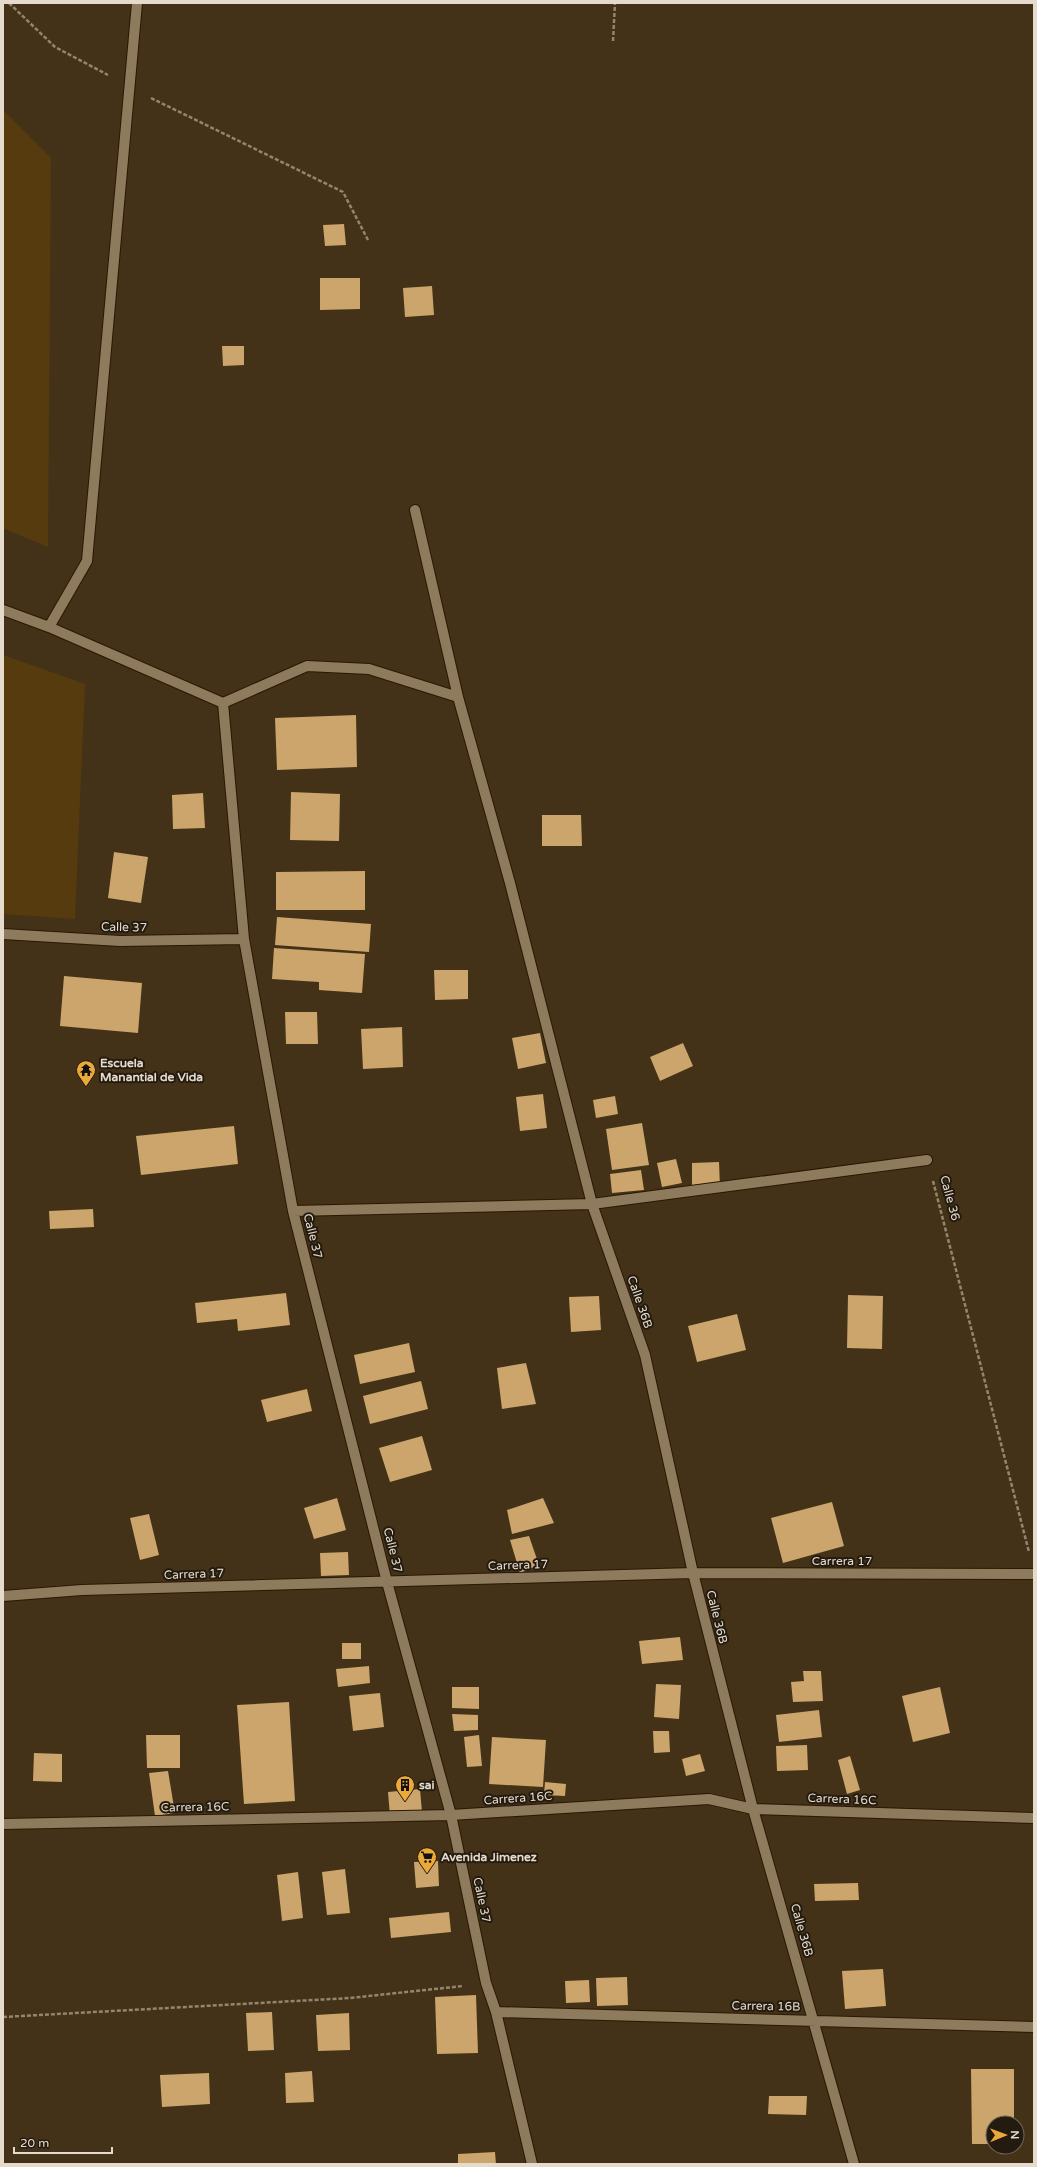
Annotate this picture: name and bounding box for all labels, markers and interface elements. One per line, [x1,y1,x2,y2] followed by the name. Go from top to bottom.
[101,920,147,934] street label: Calle 37
[100,1056,203,1084] place label: Escuela Manantial de Vida
[75,1059,97,1087] temple icon: Escuela Manantial de Vida
[937,1174,963,1222] street label: Calle 36
[301,1212,325,1260] street label: Calle 37
[625,1274,655,1330] street label: Calle 36B
[381,1526,405,1574] street label: Calle 37
[812,1554,872,1568] street label: Carrera 17
[488,1557,548,1573] street label: Carrera 17
[164,1566,224,1582] street label: Carrera 17
[704,1589,730,1645] street label: Calle 36B
[394,1774,416,1802] building icon: sai
[419,1778,435,1792] place label: sai
[483,1789,553,1807] street label: Carrera 16C
[807,1791,877,1807] street label: Carrera 16C
[161,1799,229,1815] street label: Carrera 16C
[416,1846,438,1874] supermarket icon: Avenida Jimenez
[441,1850,537,1864] place label: Avenida Jimenez
[470,1876,494,1924] street label: Calle 37
[788,1902,816,1958] street label: Calle 36B
[732,1998,800,2014] street label: Carrera 16B
[985,2115,1025,2155] north arrow
[14,2129,112,2155] scale bar
[1008,2130,1021,2139] text: N
[20,2136,49,2150] text: 20 m

